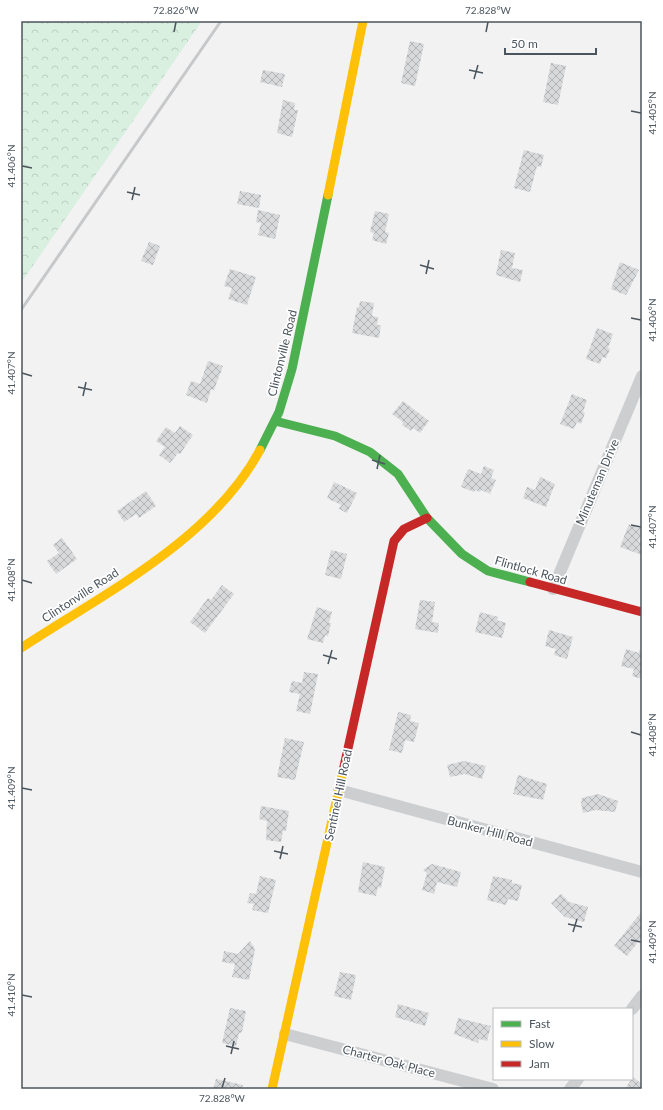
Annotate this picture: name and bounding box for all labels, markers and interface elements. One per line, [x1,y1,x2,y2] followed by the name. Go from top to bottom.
[153,4,200,16] text: 72.826°W
[465,4,512,16] text: 72.828°W
[505,30,596,56] scale bar
[511,36,538,51] text: 50 m
[646,91,658,135] text: 41.405°N
[5,144,17,188] text: 41.406°N
[646,298,658,342] text: 41.406°N
[264,308,300,398] street label: Clintonville Road
[5,351,17,395] text: 41.407°N
[572,437,622,527] street label: Minuteman Drive
[646,505,658,549] text: 41.407°N
[493,553,569,587] street label: Flintlock Road
[5,558,17,602] text: 41.408°N
[39,565,121,625] street label: Clintonville Road
[646,713,658,757] text: 41.408°N
[321,748,355,842] street label: Sentinel Hill Road
[5,766,17,810] text: 41.409°N
[446,812,534,850] street label: Bunker Hill Road
[646,920,658,964] text: 41.409°N
[5,973,17,1017] text: 41.410°N
[493,1008,633,1080] legend
[529,1016,551,1031] text: Fast
[529,1036,555,1051] text: Slow
[341,1041,437,1081] street label: Charter Oak Place
[529,1056,550,1071] text: Jam
[199,1092,246,1104] text: 72.828°W

